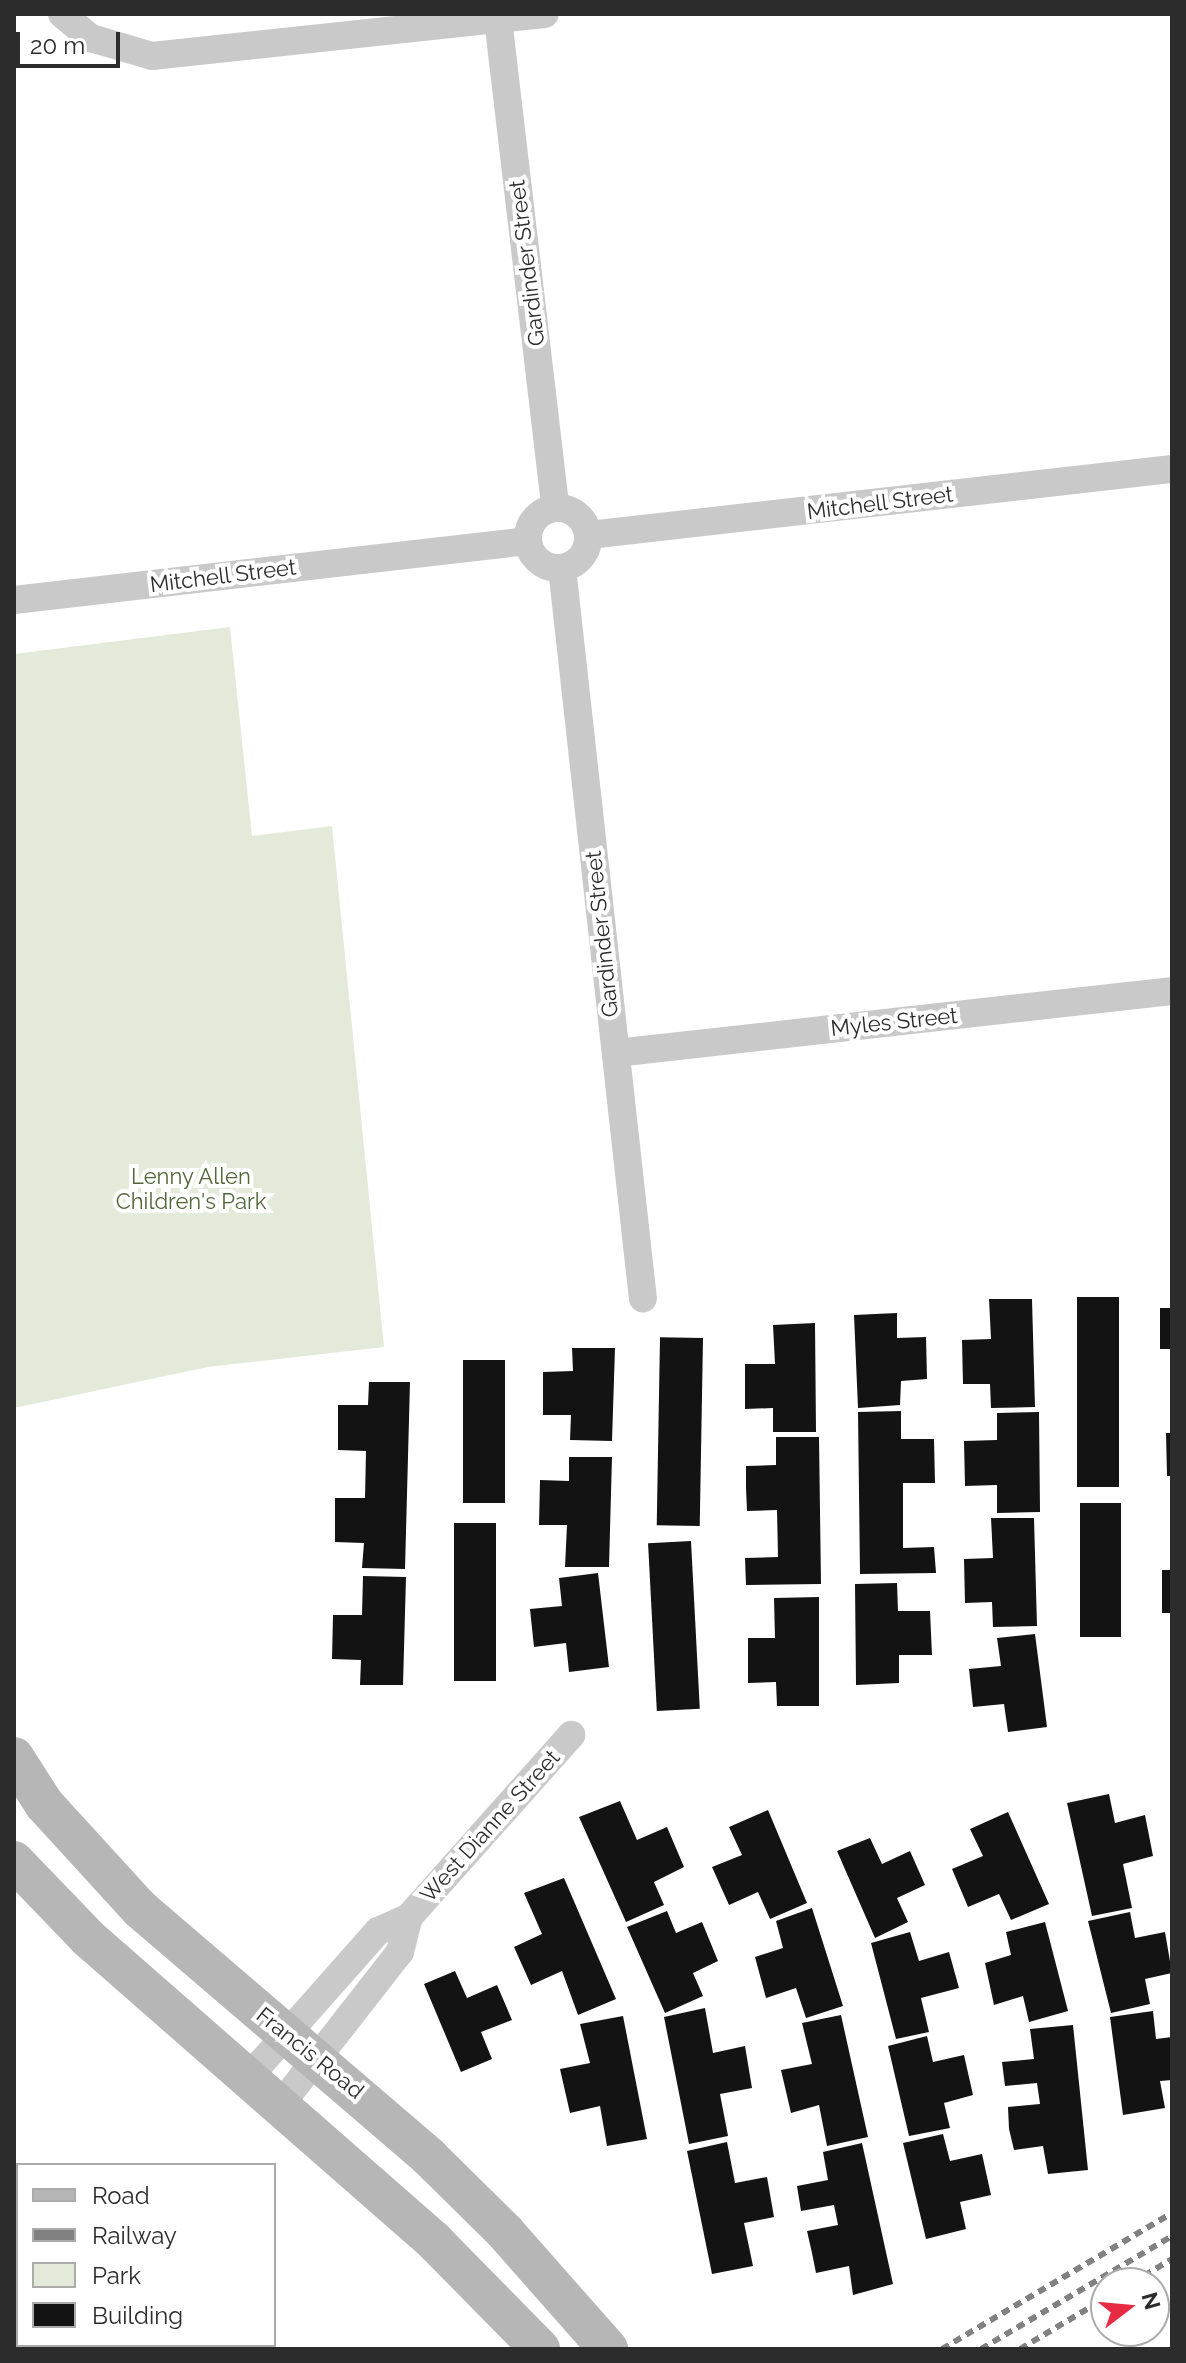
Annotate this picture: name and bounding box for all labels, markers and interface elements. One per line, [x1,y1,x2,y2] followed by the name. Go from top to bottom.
[20,16,124,66] scale bar
[30,31,85,60] text: 20 m
[504,178,550,348] street label: Gardinder Street
[805,481,955,525] street label: Mitchell Street
[148,554,298,598] street label: Mitchell Street
[580,849,624,1019] street label: Gardinder Street
[829,1002,959,1042] street label: Myles Street
[116,1163,266,1214] park label: Lenny Allen Children's Park
[415,1744,565,1908] street label: West Dianne Street
[251,2002,369,2104] street label: Francis Road
[16,2163,276,2347] legend
[92,2181,150,2210] text: Road
[92,2221,177,2250] text: Railway
[92,2261,141,2290] text: Park
[1090,2267,1170,2347] north arrow
[1136,2289,1166,2313] text: N
[92,2301,183,2330] text: Building

